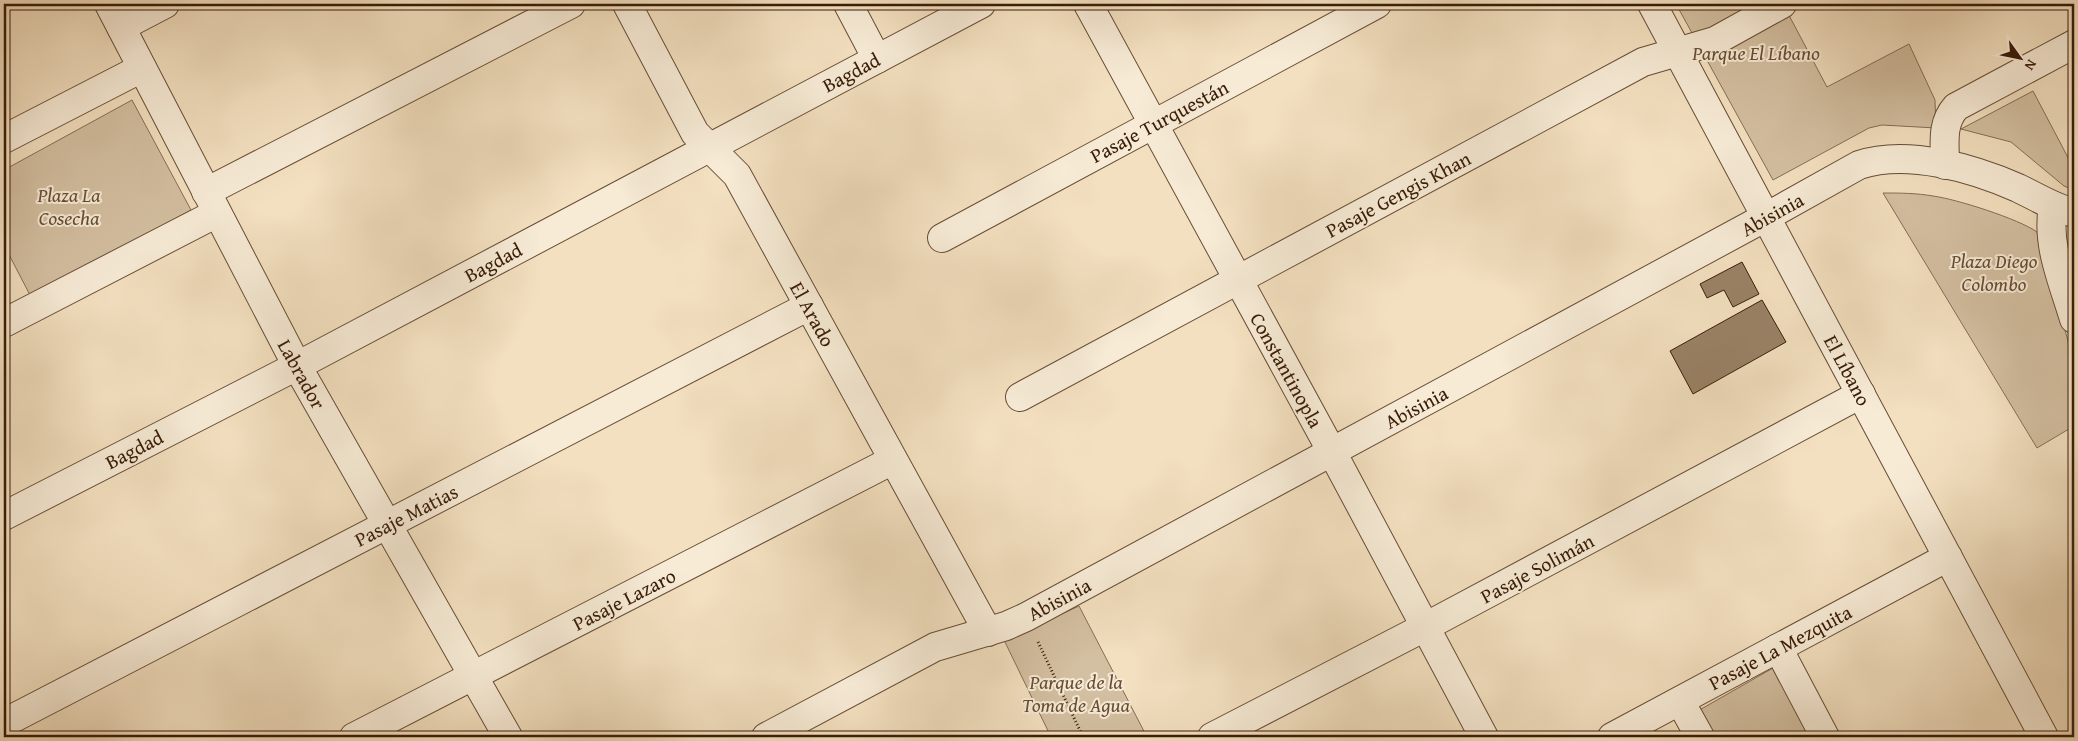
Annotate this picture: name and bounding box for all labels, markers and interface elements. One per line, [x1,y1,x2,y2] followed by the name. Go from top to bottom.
[1996,32,2046,82] north arrow
[1691,38,1820,67] park label: Parque El Líbano
[817,45,885,99] street label: Bagdad
[2020,56,2042,75] text: N
[1085,72,1233,170] street label: Pasaje Turquestán
[1320,143,1476,245] street label: Pasaje Gengis Khan
[36,180,101,232] park label: Plaza La Cosecha
[1735,185,1809,243] street label: Abisinia
[459,235,527,289] street label: Bagdad
[1950,246,2038,298] park label: Plaza Diego Colombo
[783,276,843,352] street label: El Arado
[1243,307,1331,433] street label: Constantinopla
[1817,329,1879,411] street label: El Líbano
[271,334,333,414] street label: Labrador
[1379,378,1453,436] street label: Abisinia
[100,422,168,476] street label: Bagdad
[349,476,463,553] street label: Pasaje Matias
[1475,526,1599,610] street label: Pasaje Solimán
[567,561,681,637] street label: Pasaje Lazaro
[1022,570,1096,628] street label: Abisinia
[1703,597,1857,697] street label: Pasaje La Mezquita
[1022,667,1131,719] park label: Parque de la Toma de Agua

